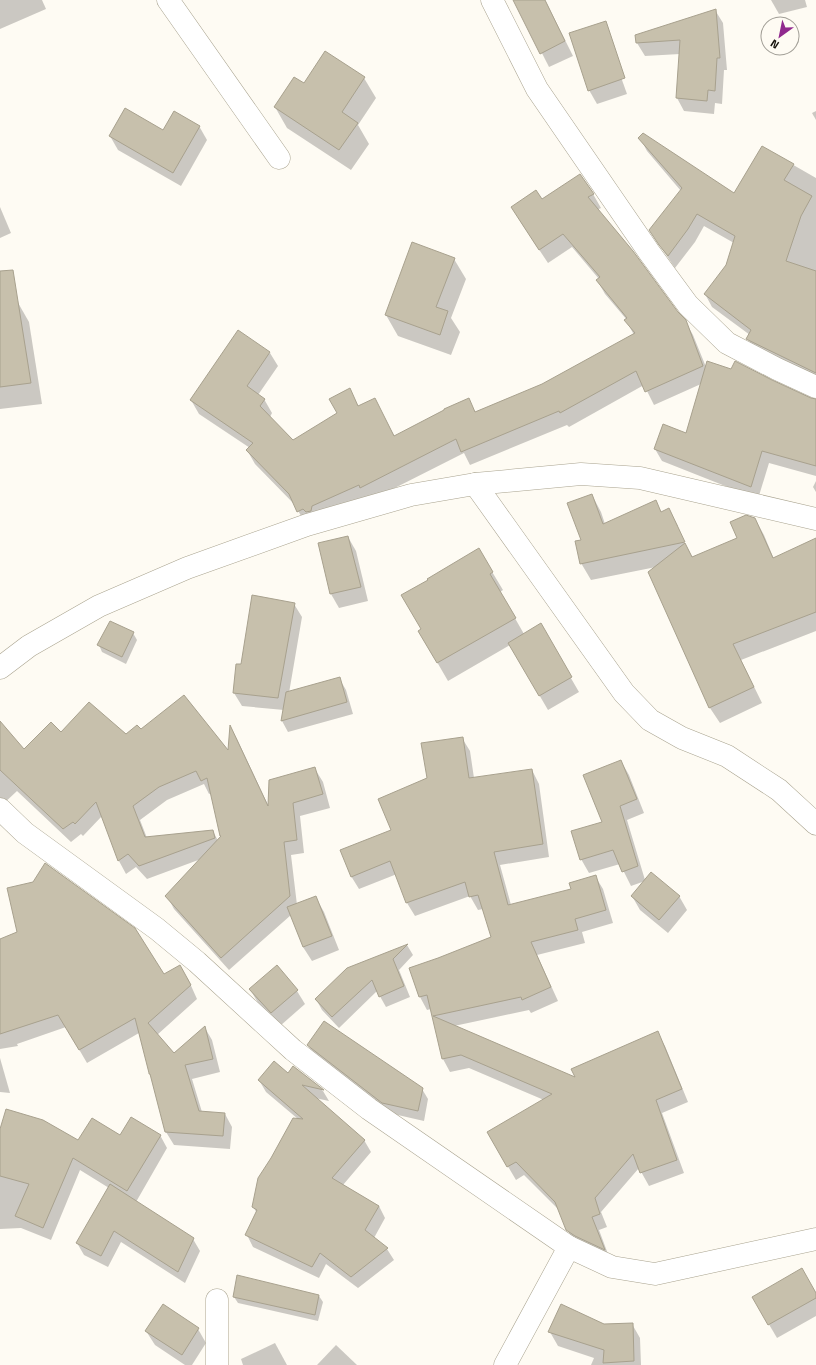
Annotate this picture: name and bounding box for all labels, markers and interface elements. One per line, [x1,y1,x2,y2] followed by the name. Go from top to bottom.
[760,16,800,56] north arrow
[767,36,782,53] text: N

